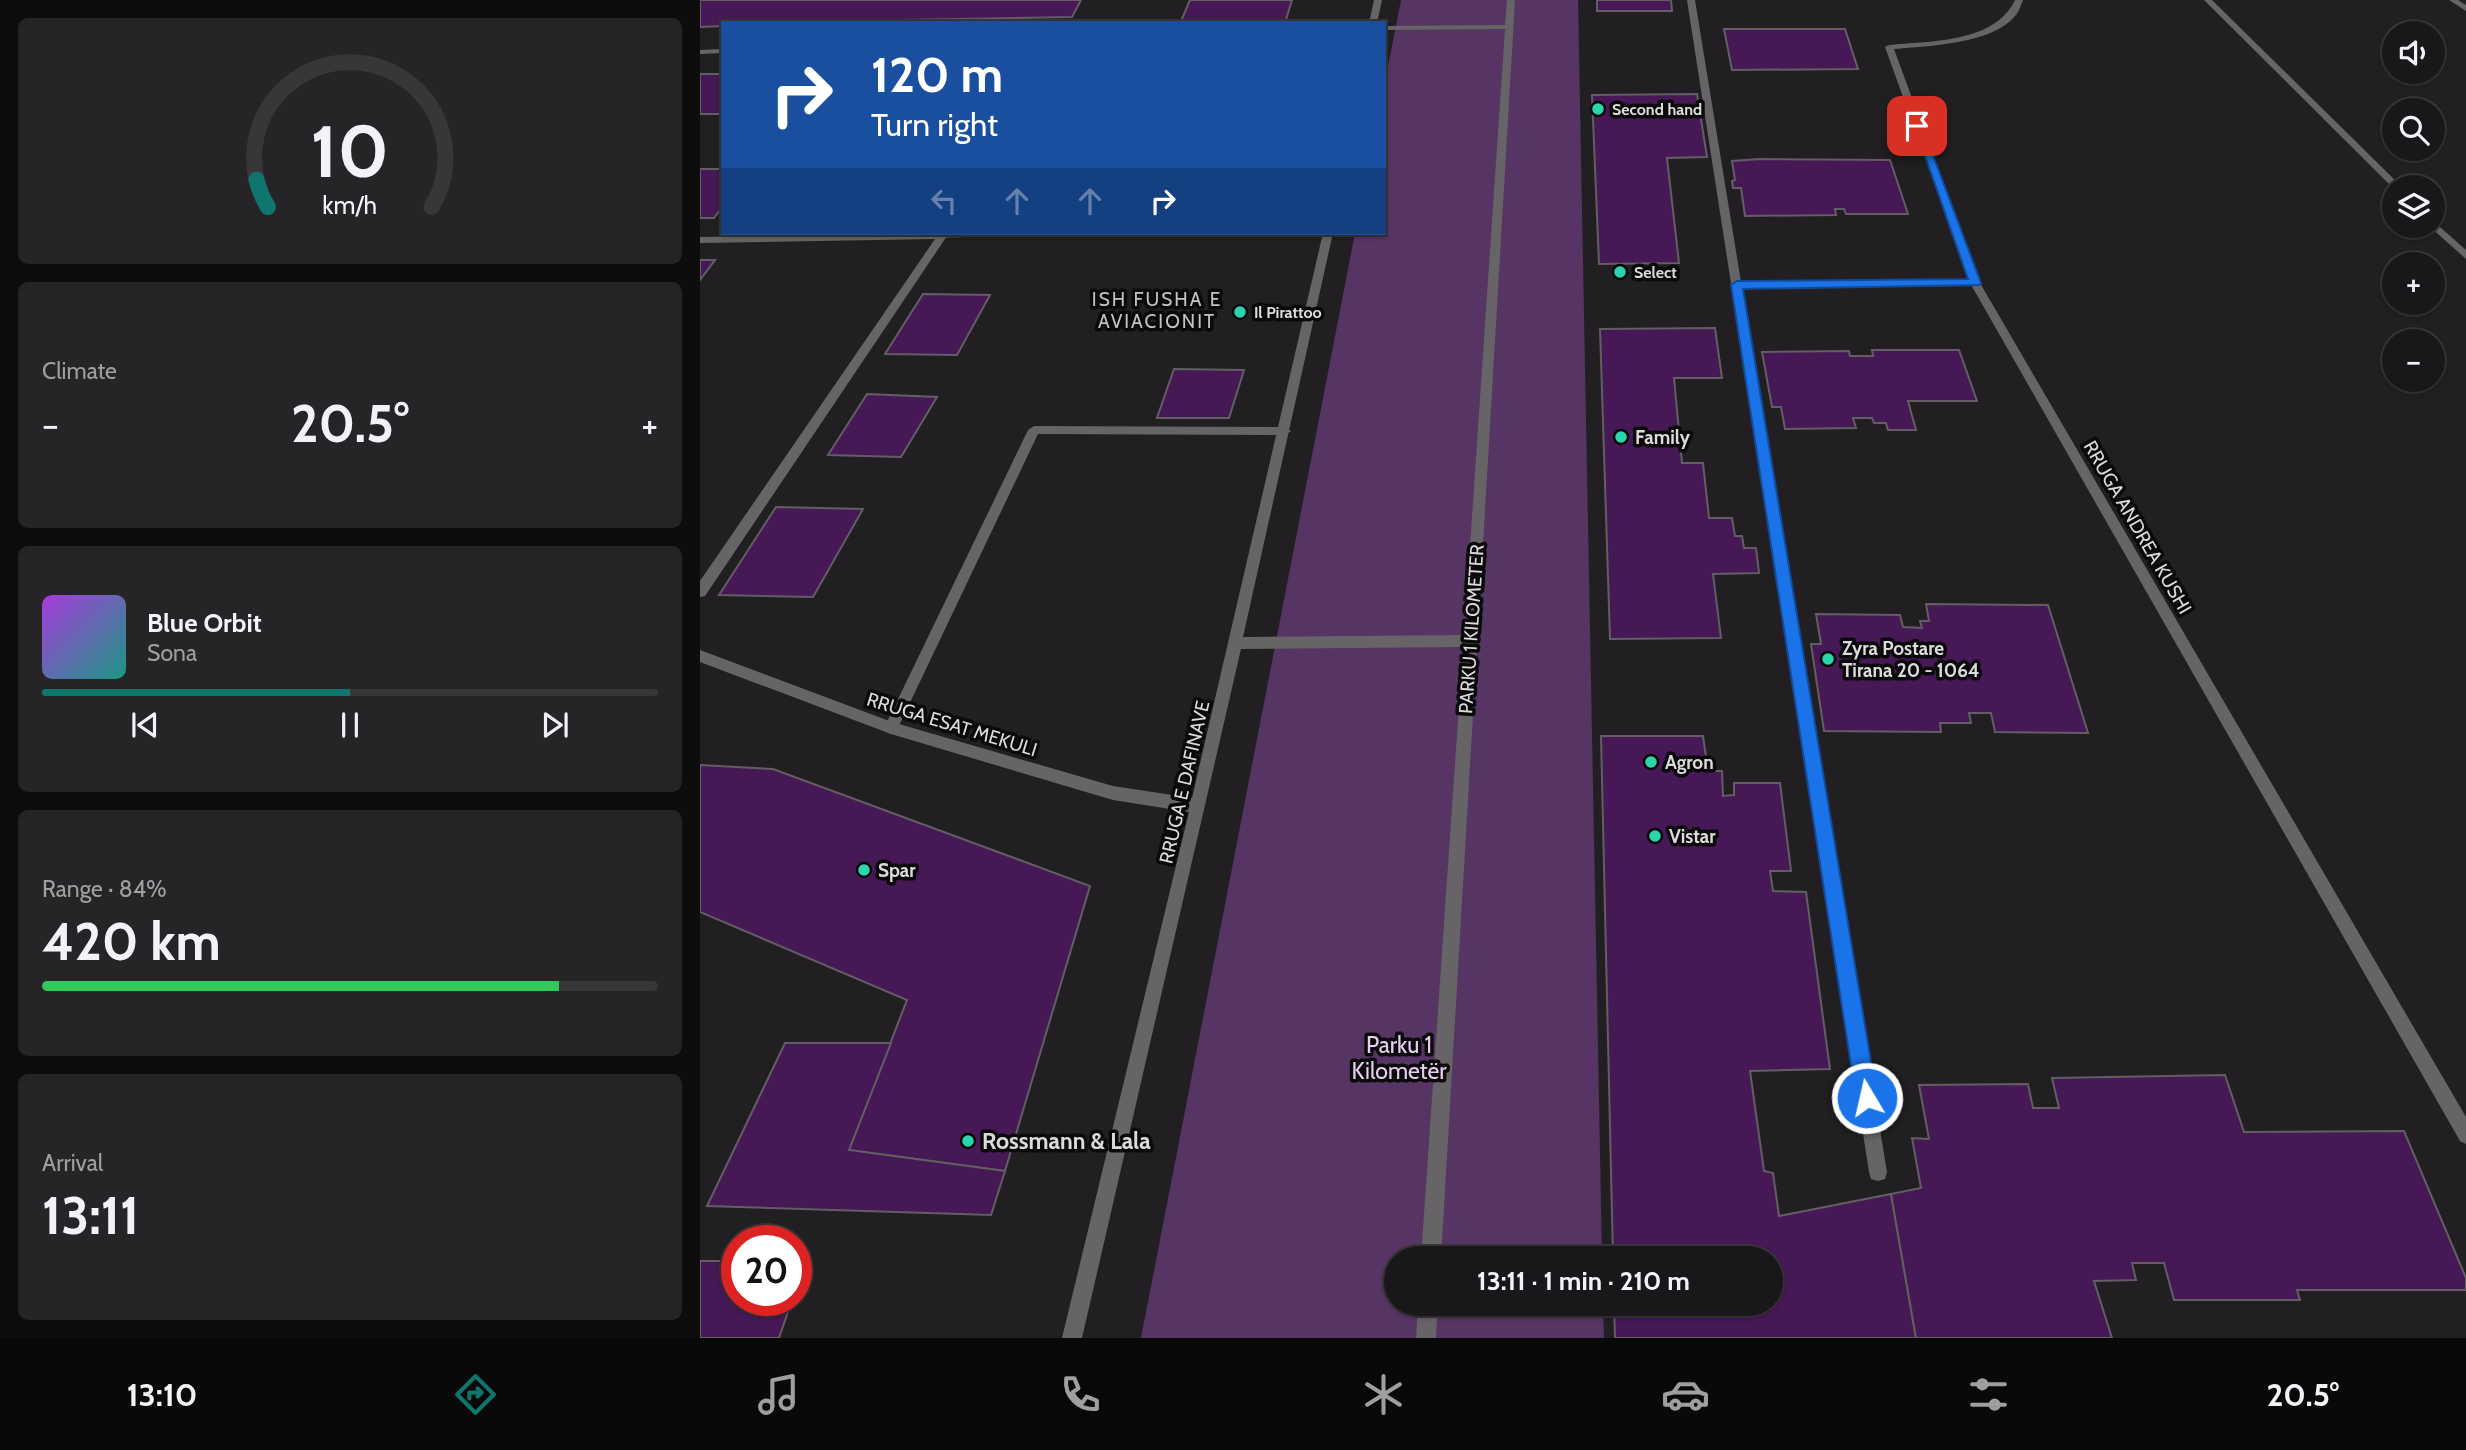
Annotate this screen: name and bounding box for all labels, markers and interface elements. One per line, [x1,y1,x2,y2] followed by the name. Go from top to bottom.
[2382,21,2445,392] map controls
[2382,21,2445,84] button: sound
[871,45,1003,104] text: 120 m
[756,49,847,140] icon: right
[1887,96,1947,156] pin
[2382,98,2445,161] button: search
[1612,100,1702,119] place label: Second hand
[1590,101,1606,117] marker: Second hand
[871,105,998,144] text: Turn right
[311,107,389,195] text: 10
[1898,107,1936,145] icon: arrive
[2382,175,2445,238] button: layers
[925,182,963,220] icon: left
[998,182,1036,220] icon: ahead
[1071,182,1109,220] icon: ahead
[1144,182,1182,220] icon: right
[323,190,377,220] text: km/h
[2382,252,2445,315] button: +
[1634,263,1677,282] place label: Select
[1612,264,1628,280] marker: Select
[1092,288,1222,333] district label: ISH FUSHA E AVIACIONIT
[1254,303,1322,322] place label: Il Pirattoo
[1232,304,1248,320] marker: Il Pirattoo
[2382,329,2445,392] button: −
[42,357,117,385] text: Climate
[291,392,409,455] text: 20.5°
[42,401,59,448] text: −
[641,401,658,448] text: +
[1635,426,1691,449] place label: Family
[1613,429,1629,445] marker: Family
[2079,437,2197,618] street label: RRUGA ANDREA KUSHI
[1454,543,1489,714] street label: PARKU 1 KILOMETER
[147,607,262,639] text: Blue Orbit
[1842,637,1980,682] place label: Zyra Postare Tirana 20 - 1064
[147,639,197,667] text: Sona
[1820,651,1836,667] marker: Zyra Postare Tirana 20 - 1064
[864,688,1040,761] street label: RRUGA ESAT MEKULI
[1155,698,1214,866] street label: RRUGA E DAFINAVE
[126,706,164,744] icon: previous
[331,706,369,744] icon: pause
[536,706,574,744] icon: next
[1665,751,1714,774] place label: Agron
[1643,754,1659,770] marker: Agron
[1669,825,1716,848] place label: Vistar
[1647,828,1663,844] marker: Vistar
[878,859,916,882] place label: Spar
[856,862,872,878] marker: Spar
[42,875,167,903] text: Range · 84%
[42,910,221,973] text: 420 km
[1351,1031,1447,1085] park label: Parku 1 Kilometër
[1830,1061,1904,1135] position arrow
[982,1127,1151,1155] place label: Rossmann & Lala
[960,1133,976,1149] marker: Rossmann & Lala
[42,1149,103,1177] text: Arrival
[42,1184,139,1247] text: 13:11
[721,1225,812,1316] speed limit sign: 20
[1477,1265,1690,1297] text: 13:11 · 1 min · 210 m
[451,1370,500,1419] icon: directions
[754,1370,803,1419] icon: music
[1056,1370,1105,1419] icon: phone
[1359,1370,1408,1419] icon: climate
[1661,1370,1710,1419] icon: car
[1964,1370,2013,1419] icon: filters
[127,1375,197,1414] text: 13:10
[2266,1375,2339,1414] text: 20.5°

